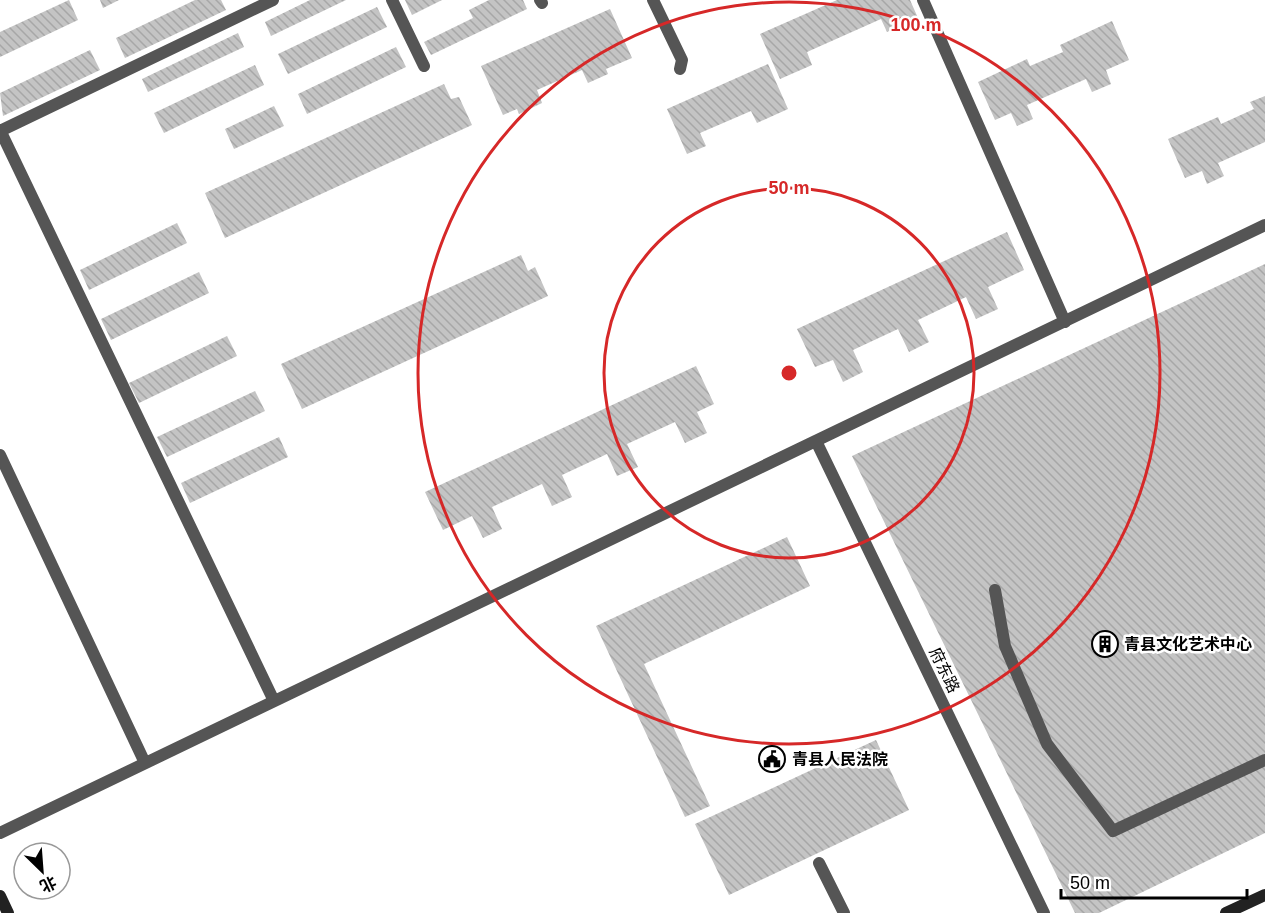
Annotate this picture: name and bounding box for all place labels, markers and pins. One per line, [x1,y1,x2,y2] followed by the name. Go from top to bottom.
[779,363,799,383] centre of rings
[1090,629,1120,659] building icon: 青县文化艺术中心
[1124,635,1252,653] place label: 青县文化艺术中心
[757,744,787,774] public building icon: 青县人民法院
[792,751,888,768] place label: 青县人民法院

